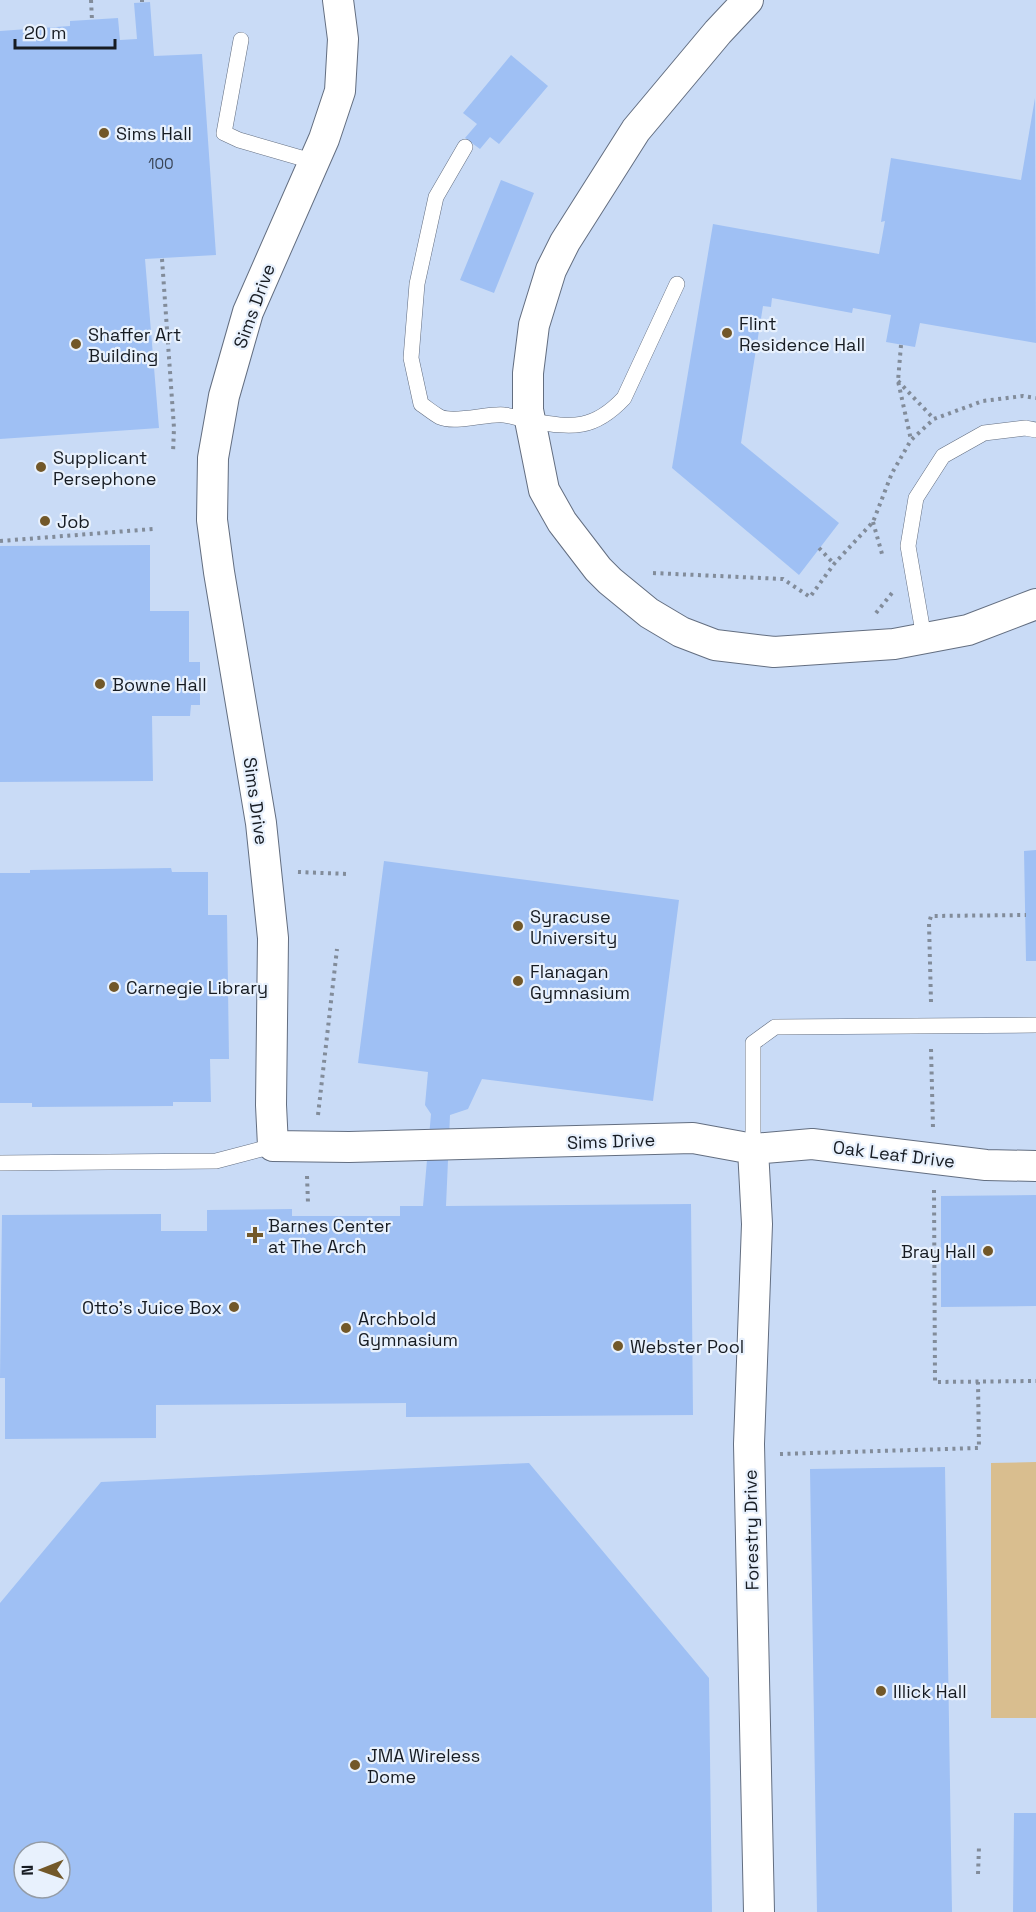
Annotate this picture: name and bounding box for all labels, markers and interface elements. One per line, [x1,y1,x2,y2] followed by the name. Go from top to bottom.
[15,12,116,50] scale bar
[24,21,67,44] text: 20 m
[116,122,192,145] place label: Sims Hall
[97,126,111,140] marker: Sims Hall
[148,154,174,173] house number: 100
[228,261,280,351] street label: Sims Drive
[739,312,865,356] place label: Flint Residence Hall
[88,323,181,367] place label: Shaffer Art Building
[720,326,734,340] marker: Flint Residence Hall
[69,337,83,351] marker: Shaffer Art Building
[53,446,156,490] place label: Supplicant Persephone
[34,460,48,474] marker: Supplicant Persephone
[57,510,90,533] place label: Job
[38,514,52,528] marker: Job
[112,673,207,696] place label: Bowne Hall
[93,677,107,691] marker: Bowne Hall
[238,756,274,846] street label: Sims Drive
[530,905,617,949] place label: Syracuse University
[511,919,525,933] marker: Syracuse University
[530,960,630,1004] place label: Flanagan Gymnasium
[511,974,525,988] marker: Flanagan Gymnasium
[126,976,268,999] place label: Carnegie Library
[107,980,121,994] marker: Carnegie Library
[567,1128,655,1154] street label: Sims Drive
[832,1135,956,1173] street label: Oak Leaf Drive
[268,1214,391,1258] place label: Barnes Center at The Arch
[246,1226,264,1244] marker: Barnes Center at The Arch
[901,1240,976,1263] place label: Bray Hall
[981,1244,995,1258] marker: Bray Hall
[82,1296,222,1319] place label: Otto's Juice Box
[227,1300,241,1314] marker: Otto's Juice Box
[358,1307,458,1351] place label: Archbold Gymnasium
[339,1321,353,1335] marker: Archbold Gymnasium
[630,1335,744,1358] place label: Webster Pool
[611,1339,625,1353] marker: Webster Pool
[738,1469,764,1591] street label: Forestry Drive
[893,1680,967,1703] place label: Illick Hall
[874,1684,888,1698] marker: Illick Hall
[367,1744,480,1788] place label: JMA Wireless Dome
[348,1758,362,1772] marker: JMA Wireless Dome
[12,1840,72,1900] north arrow
[17,1865,38,1876] text: N

